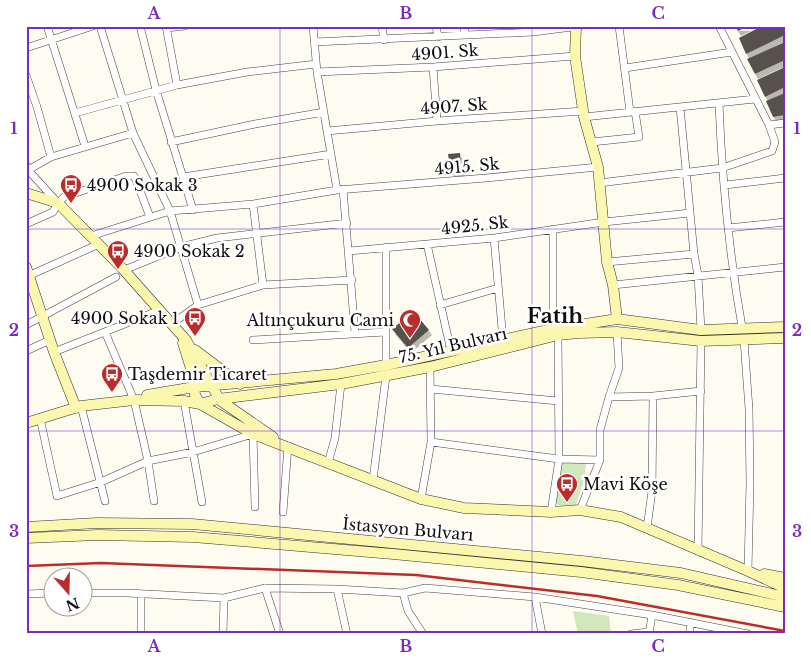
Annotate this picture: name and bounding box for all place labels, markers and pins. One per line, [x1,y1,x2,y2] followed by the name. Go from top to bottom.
[59,173,83,204] bus stop icon: 4900 Sokak 3
[87,175,198,195] place label: 4900 Sokak 3
[106,239,130,270] bus stop icon: 4900 Sokak 2
[134,241,245,261] place label: 4900 Sokak 2
[183,306,207,337] bus stop icon: 4900 Sokak 1
[71,308,179,328] place label: 4900 Sokak 1
[398,308,422,339] mosque icon: Altınçukuru Cami
[246,310,395,330] place label: Altınçukuru Cami
[100,362,124,393] bus stop icon: Taşdemir Ticaret
[128,364,267,384] place label: Taşdemir Ticaret
[555,472,579,503] bus stop icon: Mavi Köşe
[583,474,668,494] place label: Mavi Köşe

